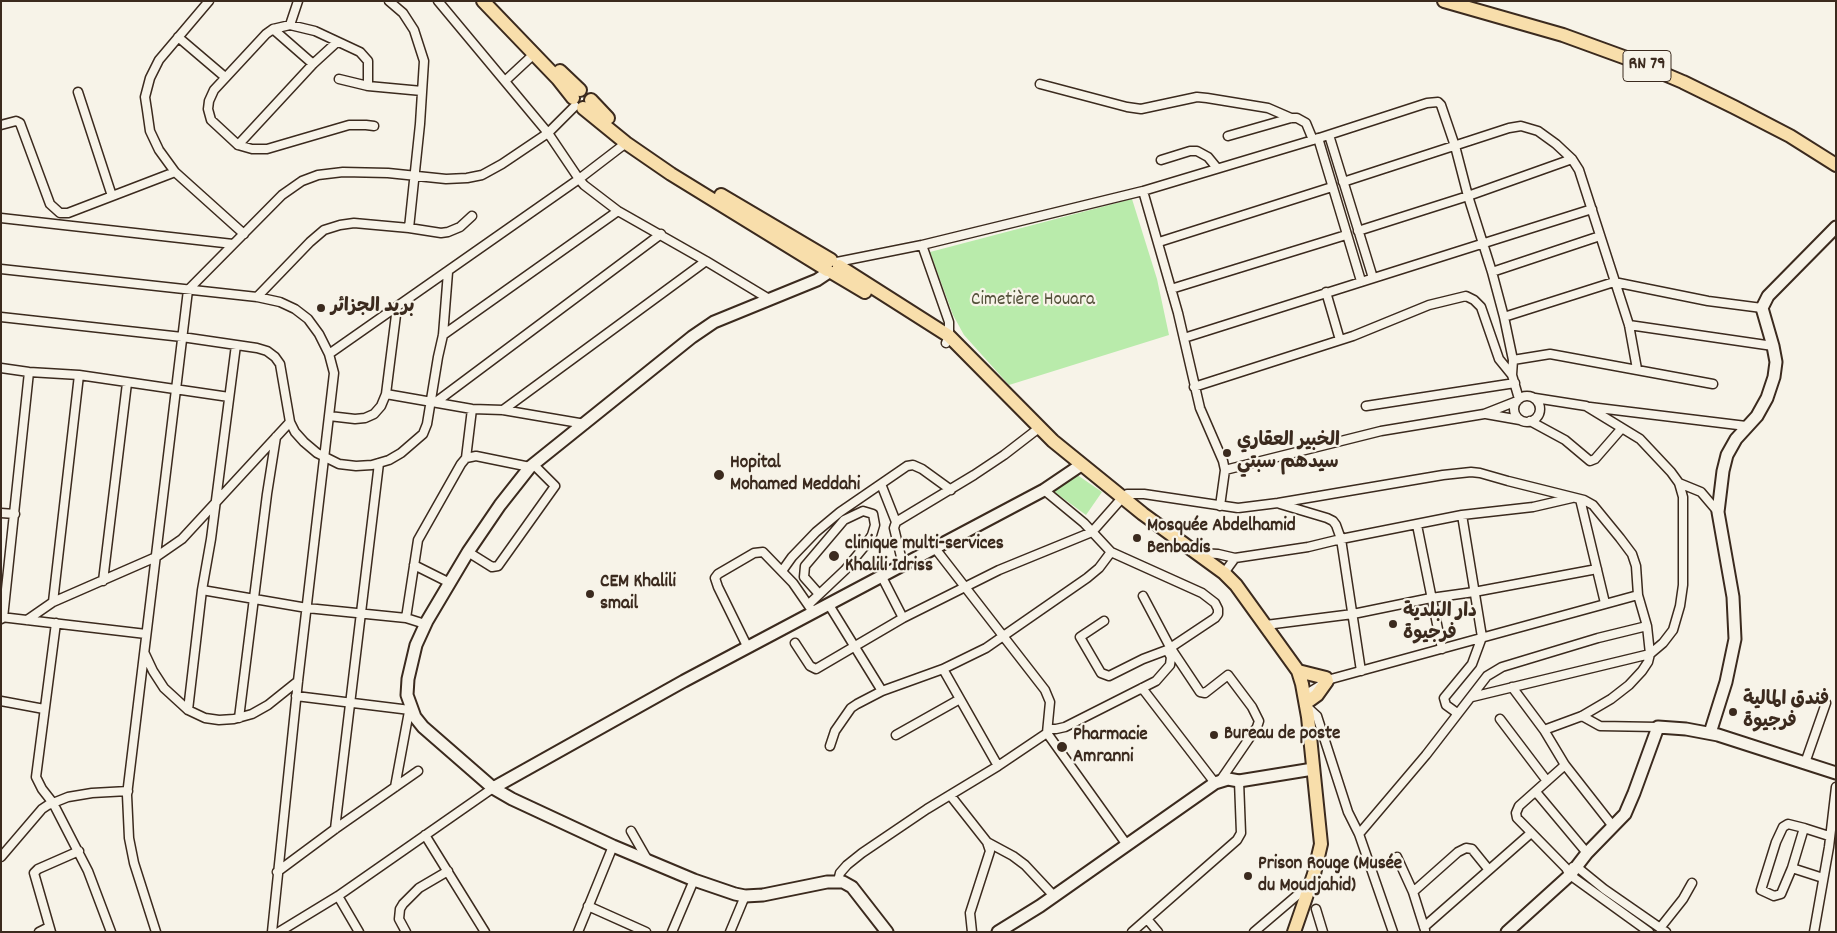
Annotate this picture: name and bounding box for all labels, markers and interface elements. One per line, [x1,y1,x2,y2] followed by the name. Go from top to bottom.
[1623,50,1671,82] road number: RN 79
[971,290,1095,312] park label: Cimetière Houara
[331,297,414,319] place label: بريد الجزائر
[315,302,327,314] marker: بريد الجزائر
[1237,431,1340,475] place label: الخبير العقاري سيدهم سبتي
[1221,447,1233,459] marker: الخبير العقاري سيدهم سبتي
[730,453,860,497] place label: Hopital Mohamed Meddahi
[712,468,726,482] marker: Hopital Mohamed Meddahi
[1147,516,1296,560] place label: Mosquée Abdelhamid Benbadis
[1131,532,1143,544] marker: Mosquée Abdelhamid Benbadis
[845,534,1004,578] place label: clinique multi-services Khalili Idriss
[827,549,841,563] marker: clinique multi-services Khalili Idriss
[600,572,676,616] place label: CEM Khalili smail
[584,588,596,600] marker: CEM Khalili smail
[1403,602,1477,646] place label: دار البلدية فرجيوة
[1387,618,1399,630] marker: دار البلدية فرجيوة
[1743,690,1829,734] place label: فندق المالية فرجيوة
[1727,706,1739,718] marker: فندق المالية فرجيوة
[1224,724,1340,746] place label: Bureau de poste
[1073,725,1148,769] place label: Pharmacie Amranni
[1208,729,1220,741] marker: Bureau de poste
[1055,740,1069,754] marker: Pharmacie Amranni
[1258,854,1402,898] place label: Prison Rouge (Musée du Moudjahid)
[1242,870,1254,882] marker: Prison Rouge (Musée du Moudjahid)

